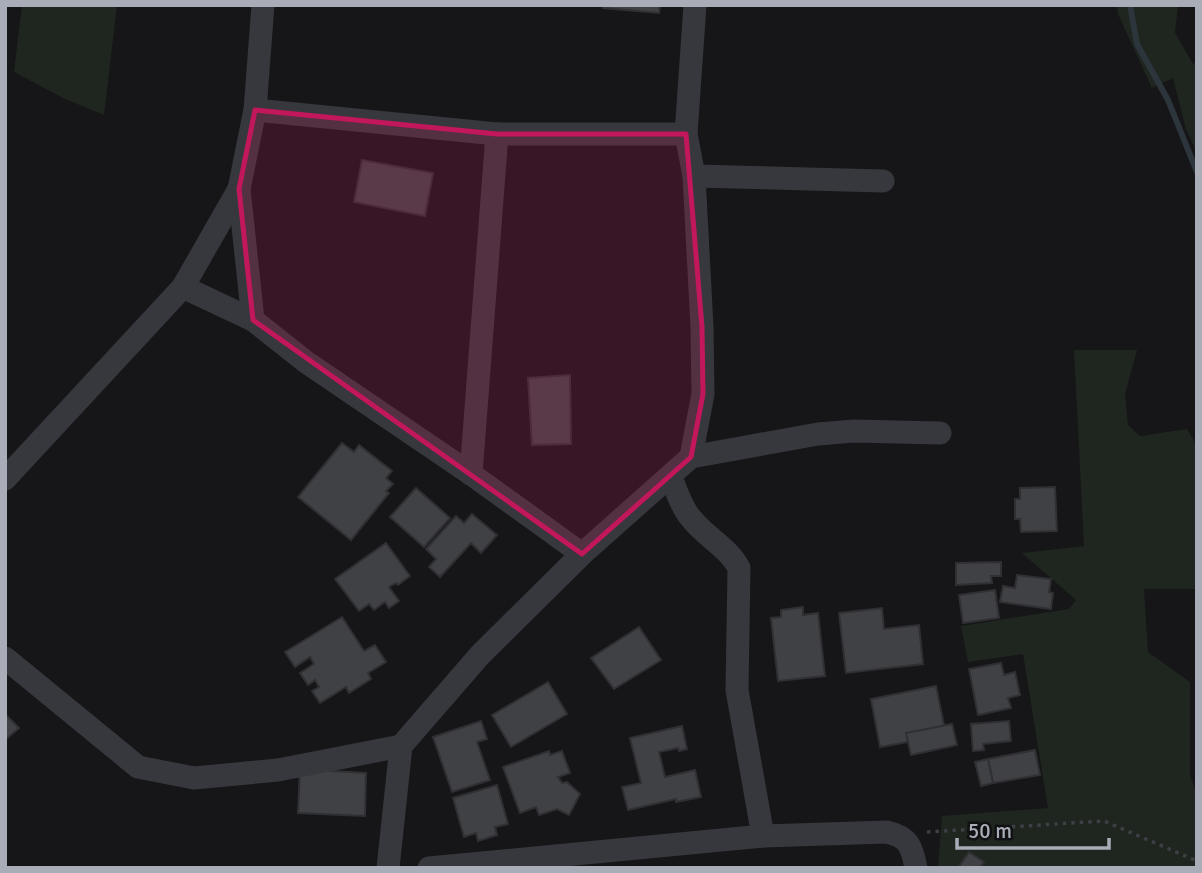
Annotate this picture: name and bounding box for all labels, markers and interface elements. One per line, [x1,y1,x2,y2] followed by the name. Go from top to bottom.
[957,806,1109,850] scale bar
[968,818,1012,844] text: 50 m

